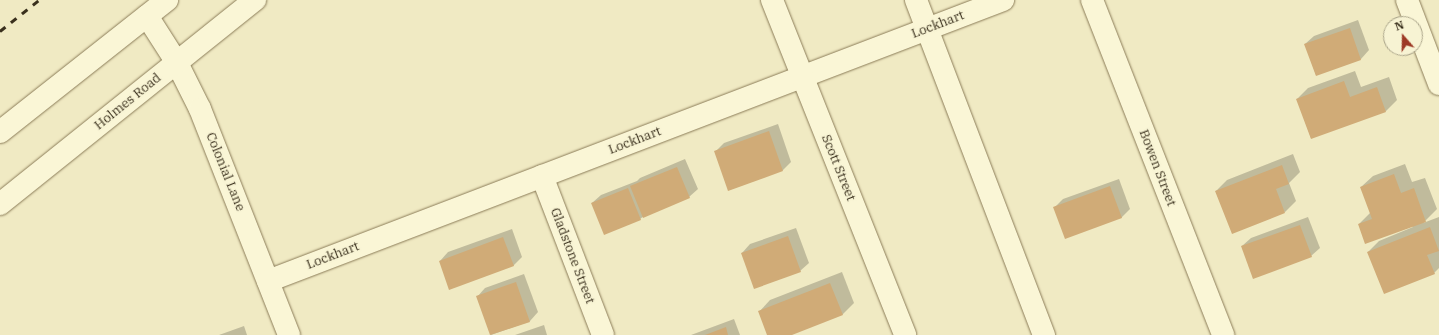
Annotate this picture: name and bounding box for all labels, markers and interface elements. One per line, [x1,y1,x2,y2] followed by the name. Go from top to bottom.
[909,8,967,42] street label: Lockhart
[1383,16,1423,56] north arrow
[1393,18,1406,34] text: N
[92,70,164,134] street label: Holmes Road
[606,124,664,158] street label: Lockhart
[1135,128,1179,208] street label: Bowen Street
[202,130,248,214] street label: Colonial Lane
[818,133,858,203] street label: Scott Street
[547,206,597,306] street label: Gladstone Street
[304,239,362,273] street label: Lockhart

